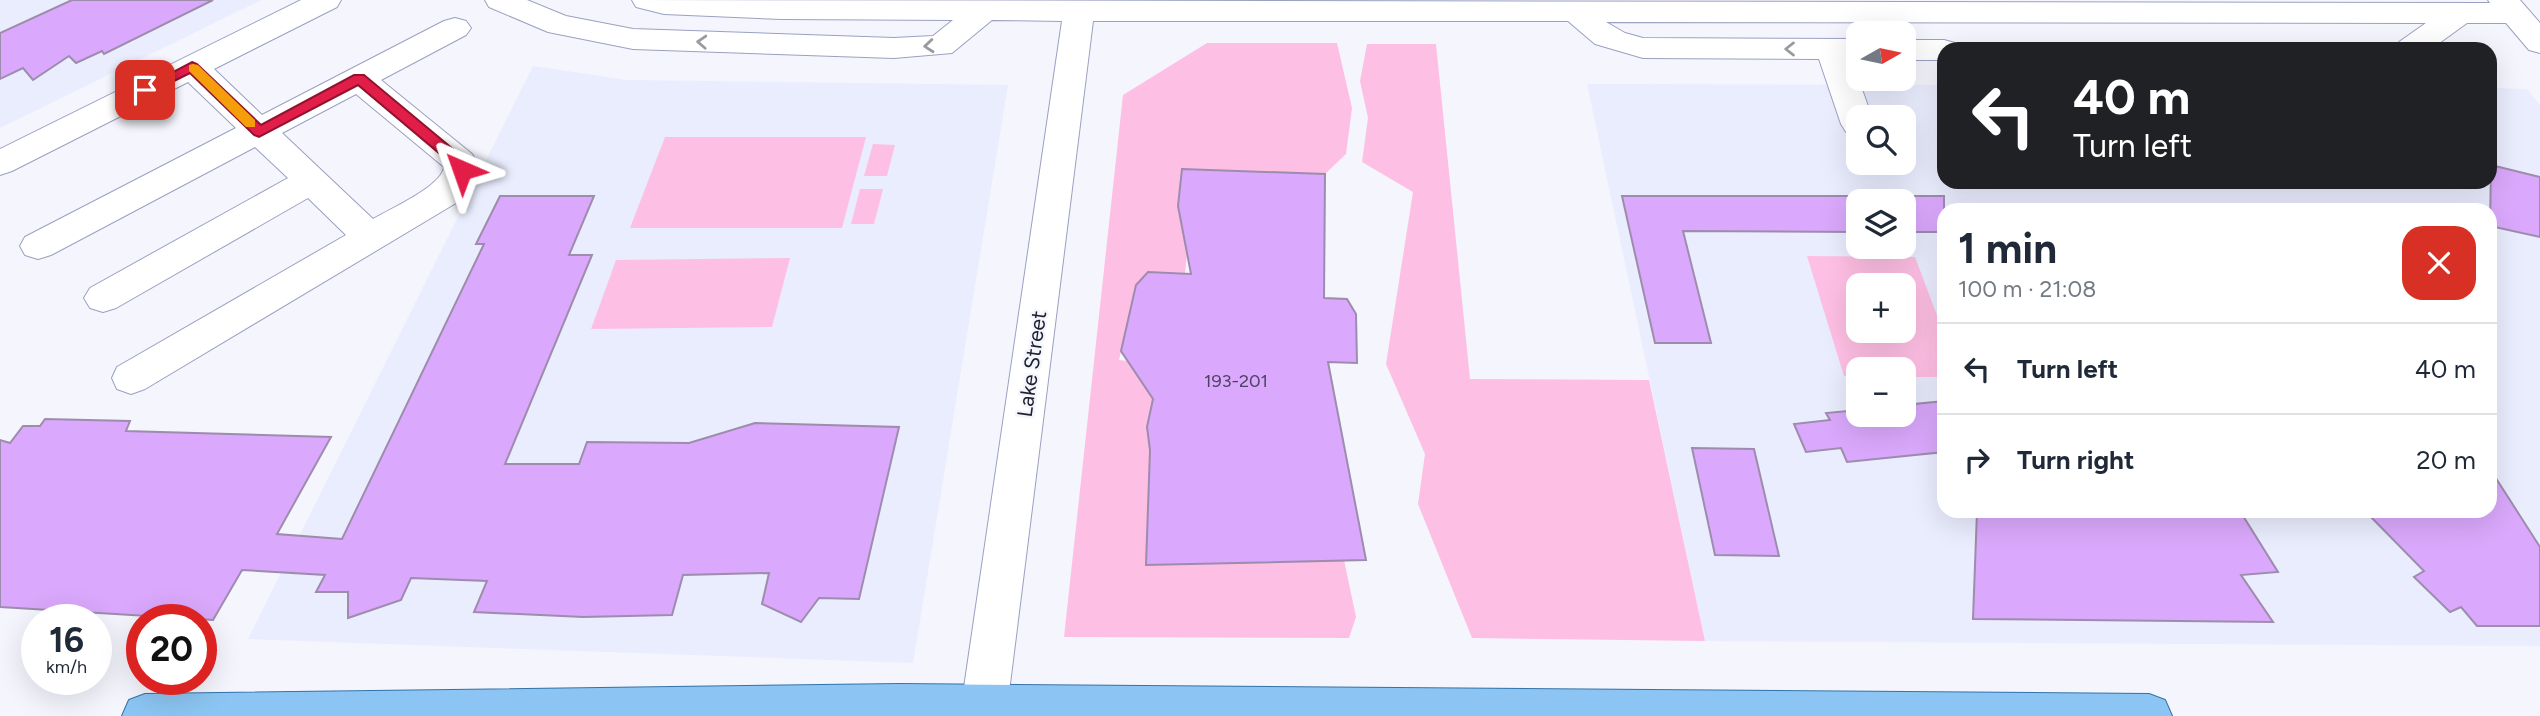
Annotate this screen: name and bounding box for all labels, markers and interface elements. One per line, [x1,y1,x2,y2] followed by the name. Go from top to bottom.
[1846,21,1916,91] north arrow
[1846,21,1916,427] map controls
[696,35,707,50] one-way arrow
[924,38,935,53] one-way arrow
[1785,41,1795,57] one-way arrow
[115,60,175,120] pin
[2073,67,2190,126] text: 40 m
[1958,70,2049,161] icon: left
[126,71,164,109] icon: arrive
[1846,105,1916,175] button: search
[2073,127,2192,165] text: Turn left
[425,133,499,207] position arrow
[1846,189,1916,259] button: layers
[1958,223,2057,274] text: 1 min
[2402,226,2476,300] button: close
[1846,273,1916,343] button: +
[1958,275,2096,303] text: 100 m · 21:08
[1012,309,1051,419] street label: Lake Street
[1958,350,1996,388] icon: left
[2017,353,2118,385] text: Turn left
[2415,353,2476,385] text: 40 m
[1846,357,1916,427] button: −
[1204,370,1268,392] house number: 193-201
[1958,441,1996,479] icon: right
[2017,444,2134,476] text: Turn right
[2416,444,2476,476] text: 20 m
[126,604,217,695] speed limit sign: 20
[49,619,84,661] text: 16
[46,656,87,678] text: km/h

